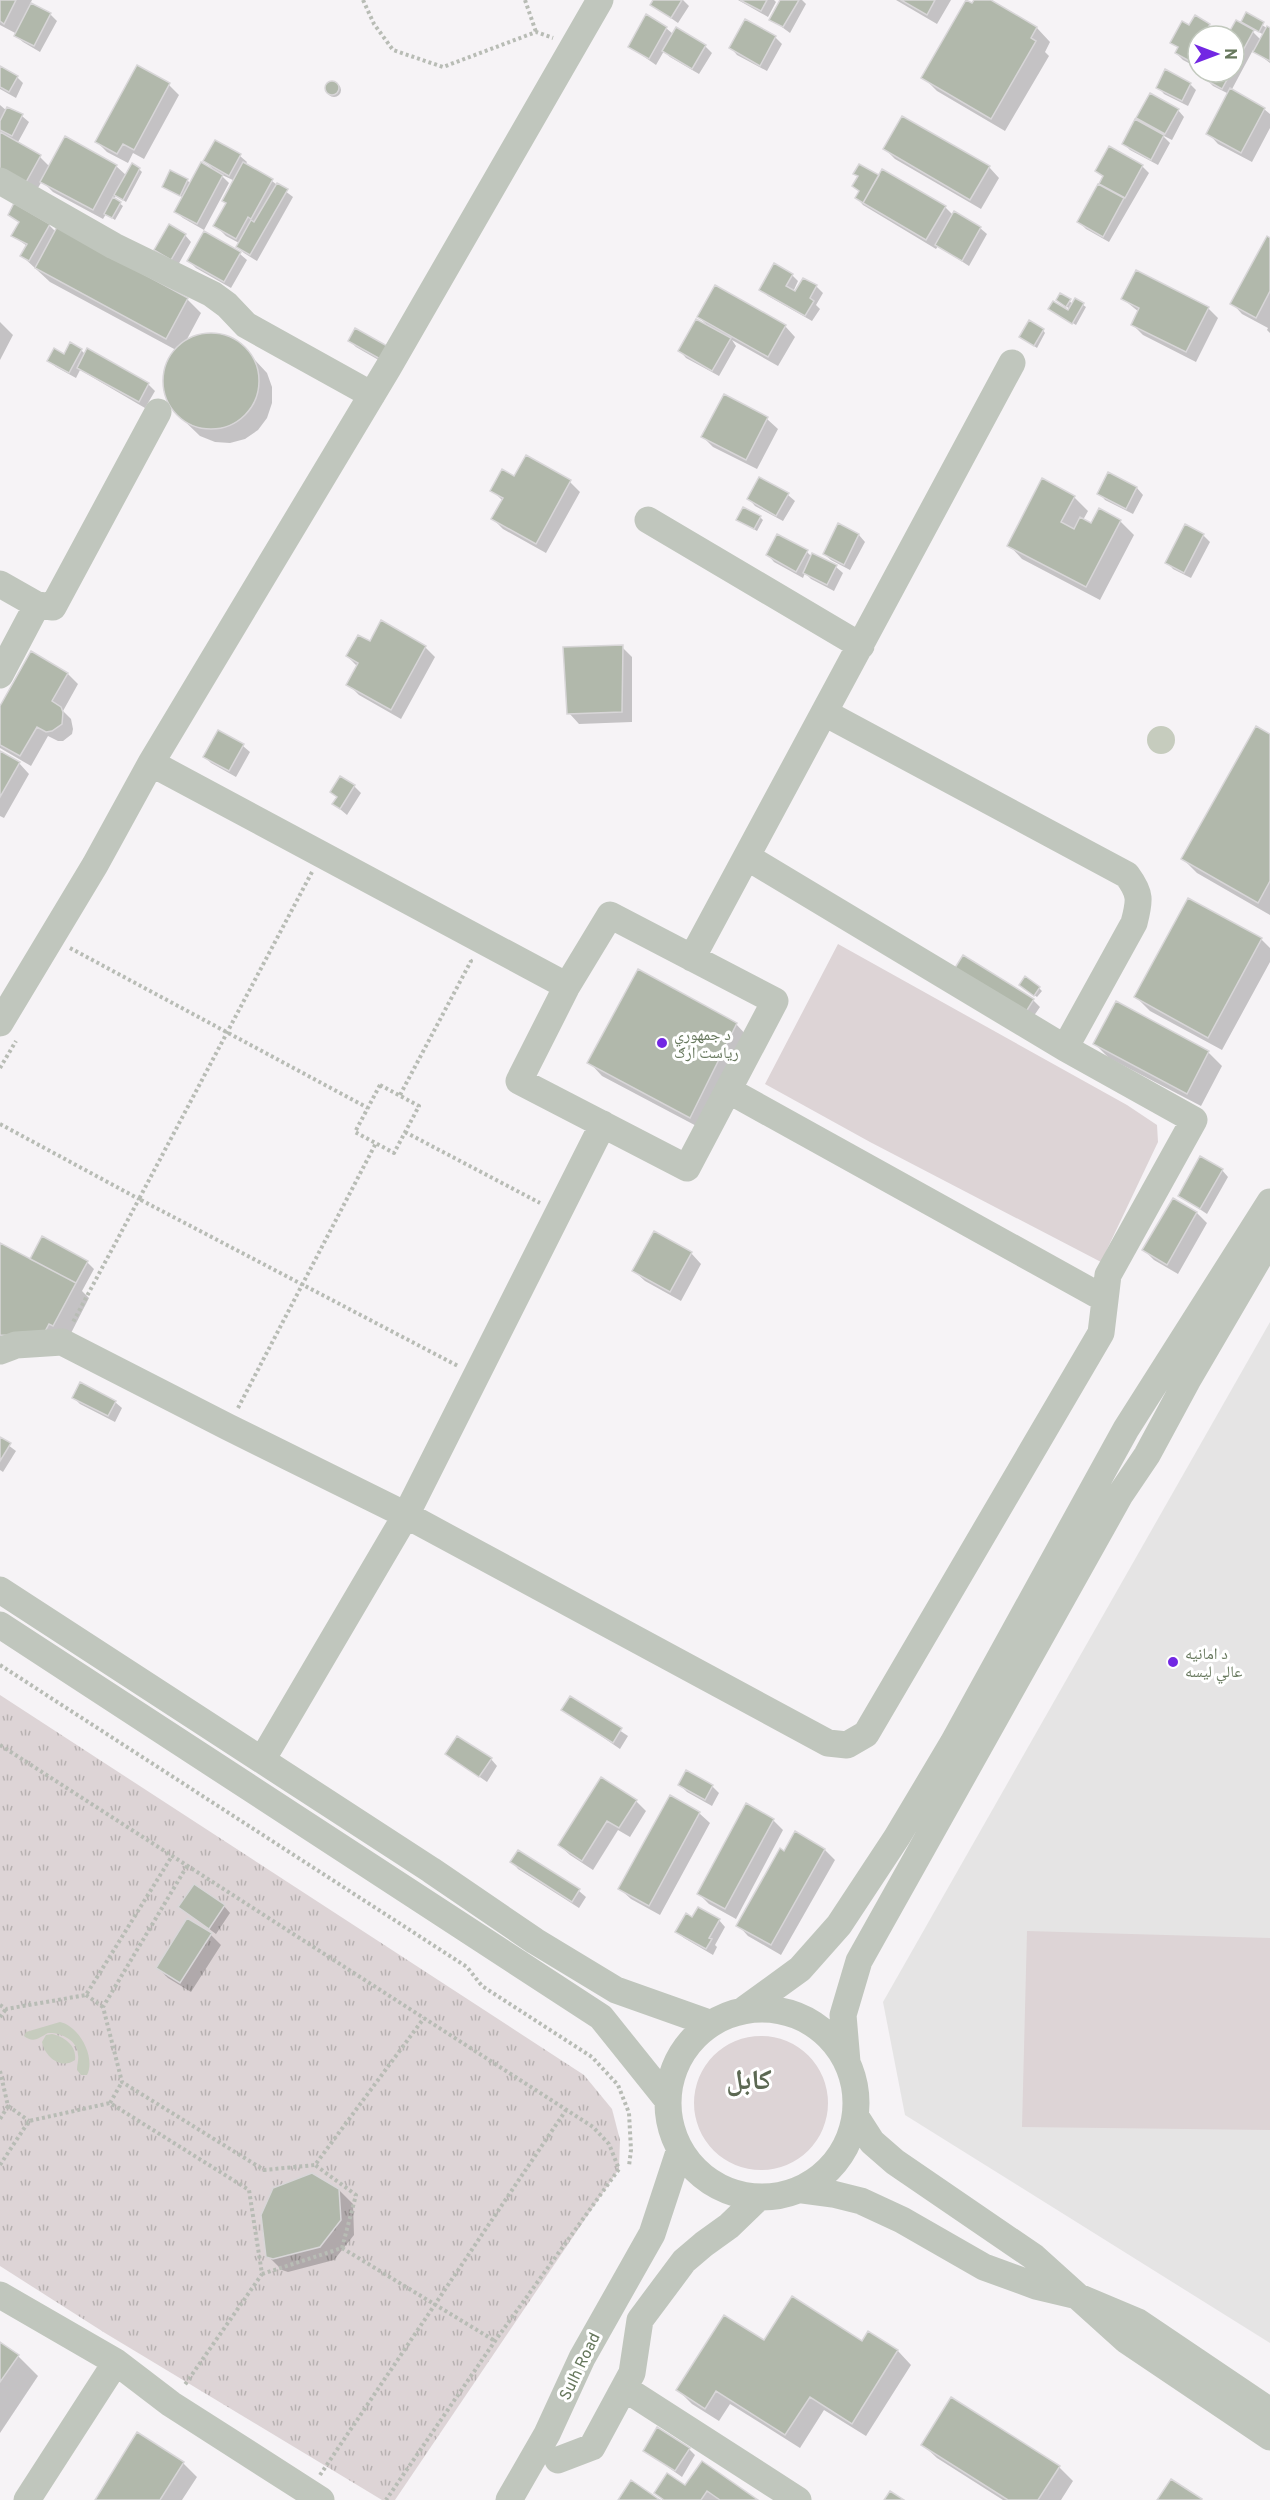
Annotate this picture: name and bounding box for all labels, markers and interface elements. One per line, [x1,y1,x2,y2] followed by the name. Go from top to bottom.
[1186,24,1246,84] north arrow
[1219,48,1239,60] text: N
[674,1026,739,1064] place label: د جمهوري ریاست ارګ
[655,1036,669,1050] marker: د جمهوري ریاست ارګ
[1185,1645,1242,1684] place label: د امانیه عالي لیسه
[1166,1655,1180,1669] marker: د امانیه عالي لیسه
[726,2064,772,2100] district label: کابل
[556,2330,606,2404] street label: Sulh Road

